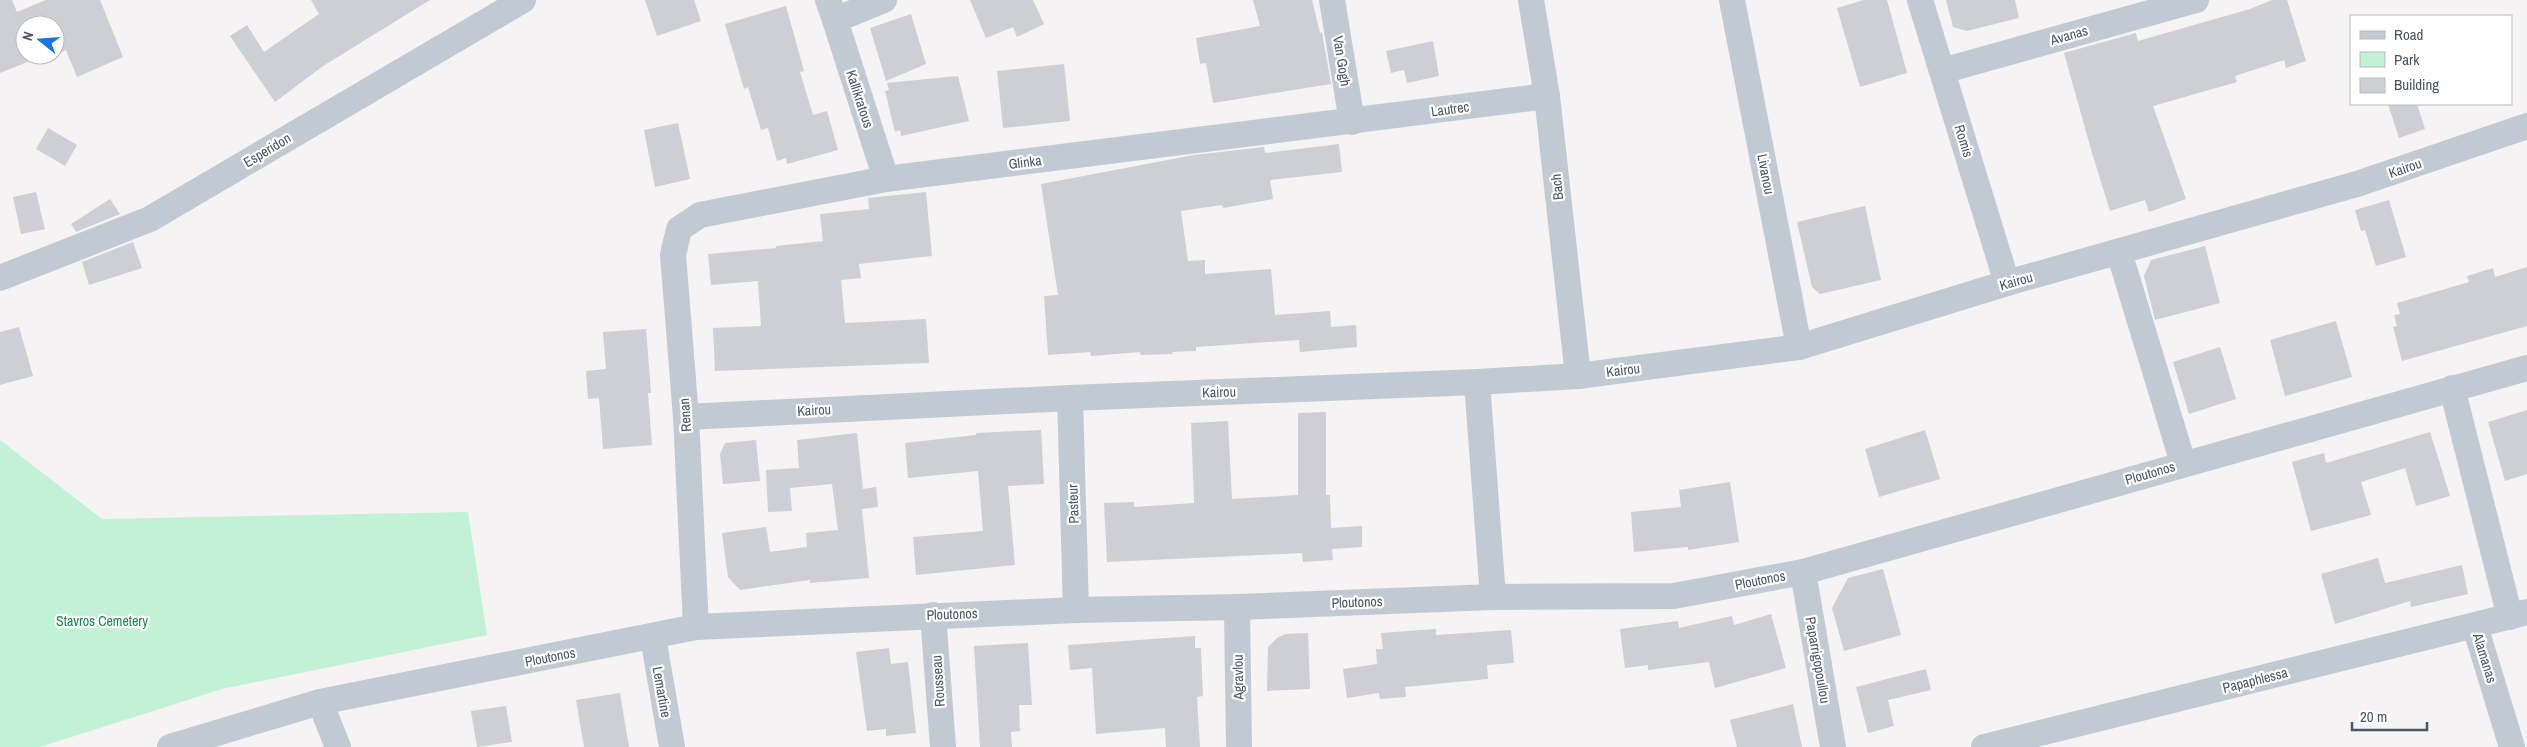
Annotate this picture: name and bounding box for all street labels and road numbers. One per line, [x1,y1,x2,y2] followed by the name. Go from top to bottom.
[2047,21,2090,49] street label: Avanas
[1329,34,1355,88] street label: Van Gogh
[842,68,878,131] street label: Kallikratous
[1430,97,1470,121] street label: Lautrec
[1951,123,1978,160] street label: Romis
[240,129,294,171] street label: Esperidon
[1007,151,1043,173] street label: Glinka
[1753,152,1779,196] street label: Livanou
[2386,154,2424,182] street label: Kairou
[1547,173,1567,201] street label: Bach
[1997,268,2035,294] street label: Kairou
[1605,359,1641,381] street label: Kairou
[1202,382,1236,402] street label: Kairou
[675,397,695,433] street label: Renan
[797,400,831,420] street label: Kairou
[2123,457,2177,489] street label: Ploutonos
[1063,484,1083,524] street label: Pasteur
[1733,566,1787,594] street label: Ploutonos
[1331,592,1383,612] street label: Ploutonos
[926,604,978,624] street label: Ploutonos
[1802,615,1834,705] street label: Paparrigopoullou
[2469,630,2501,685] street label: Alamanas
[523,643,577,671] street label: Ploutonos
[1229,654,1247,701] street label: Agravlou
[927,655,949,707] street label: Rousseau
[2221,663,2290,697] street label: Papaphlessa
[649,665,675,719] street label: Lemartine

